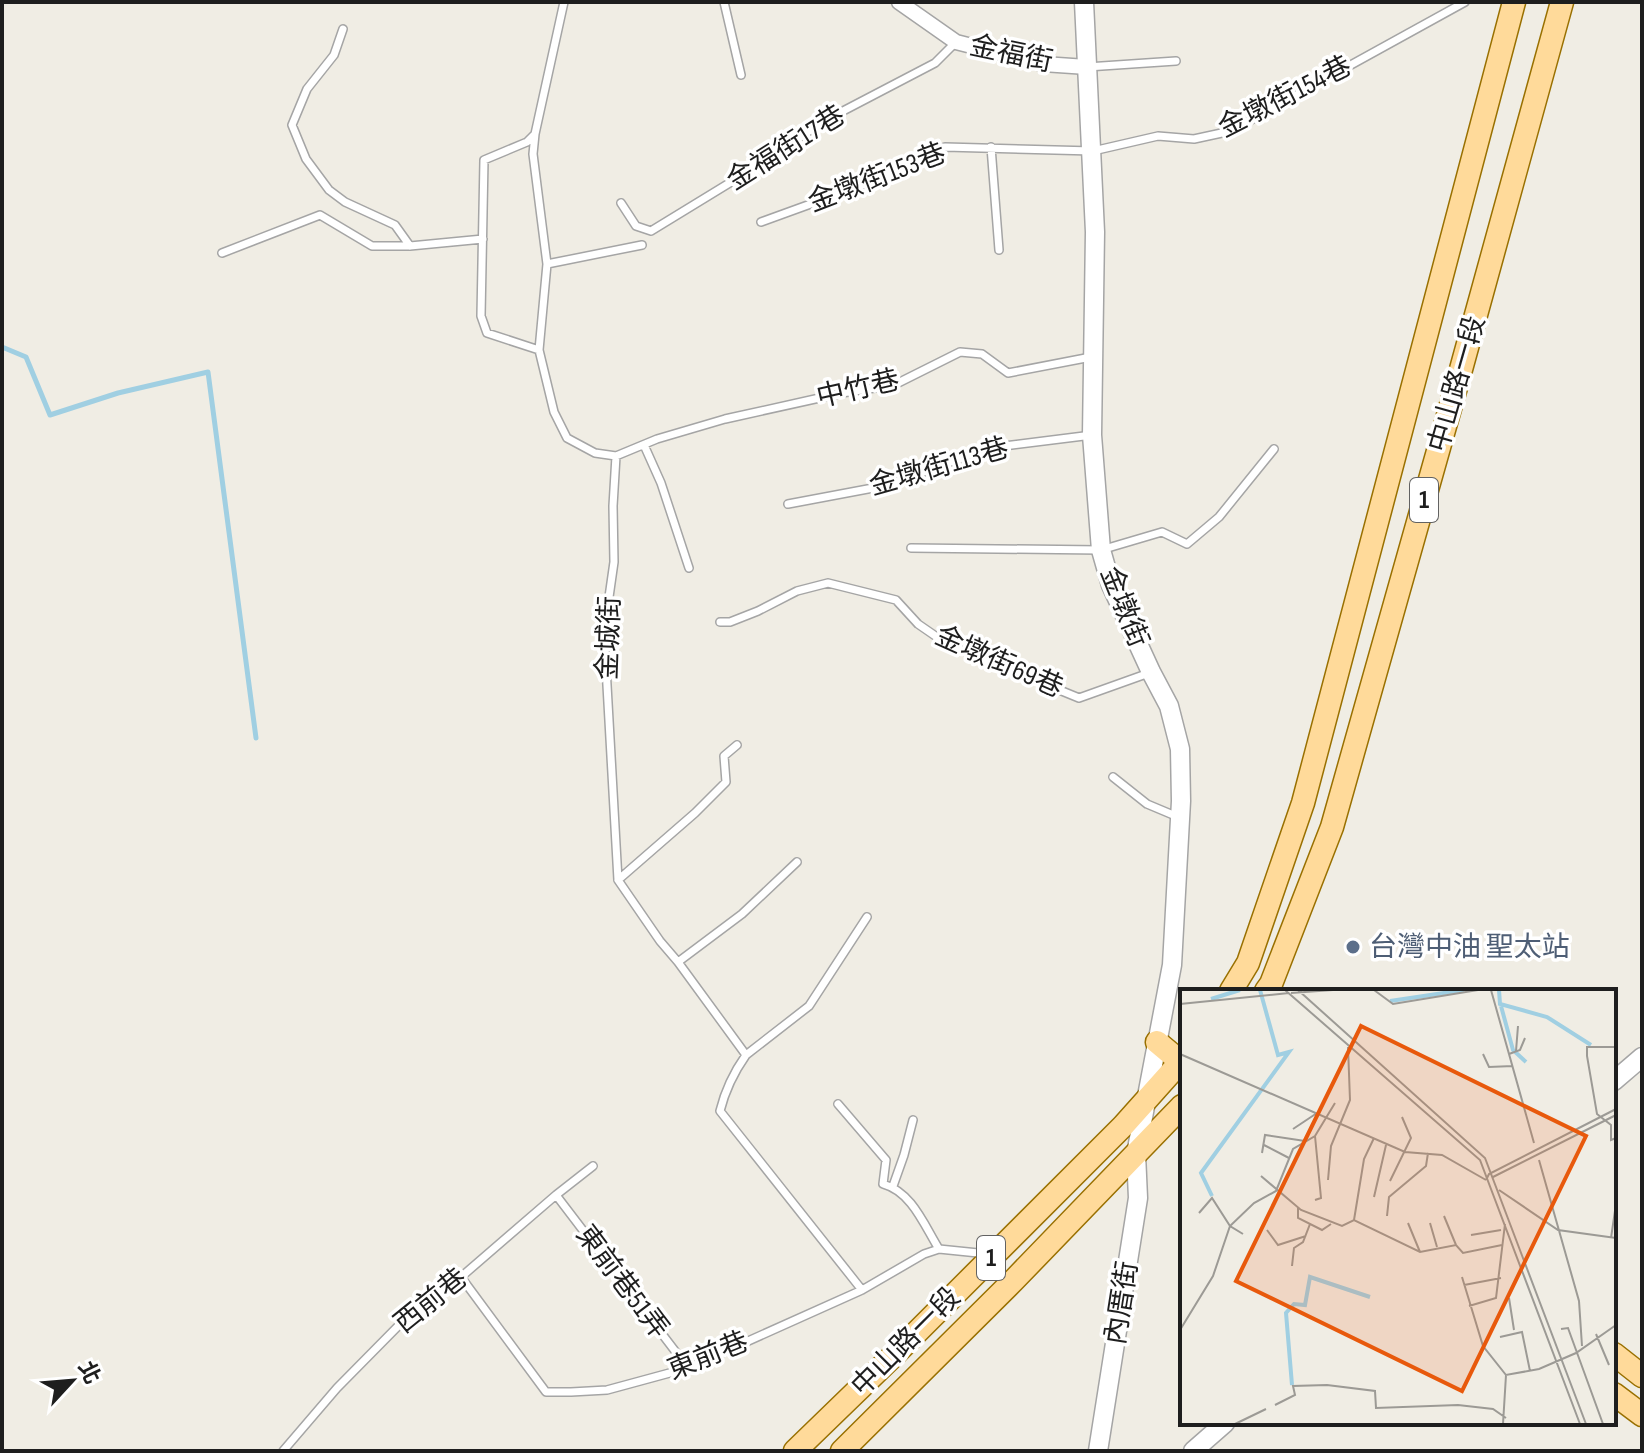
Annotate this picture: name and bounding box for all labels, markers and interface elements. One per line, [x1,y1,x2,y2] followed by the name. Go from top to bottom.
[966,29,1056,79] street label: 金福街
[1213,49,1357,145] street label: 金墩街154巷
[721,99,851,197] street label: 金福街17巷
[804,137,950,219] street label: 金墩街153巷
[1422,312,1492,456] street label: 中山路一段
[813,363,903,415] street label: 中竹巷
[866,431,1012,503] street label: 金墩街113巷
[1410,478,1438,522] road number: 1
[1093,562,1155,652] street label: 金墩街
[591,595,627,681] street label: 金城街
[930,619,1068,705] street label: 金墩街69巷
[1369,931,1569,964] place label: 台灣中油 聖太站
[1344,938,1362,956] marker: 台灣中油 聖太站
[1180,989,1616,1425] inset map
[569,1219,675,1345] street label: 東前巷51弄
[977,1236,1005,1280] road number: 1
[1099,1259,1145,1347] street label: 內厝街
[388,1262,474,1340] street label: 西前巷
[845,1281,967,1403] street label: 中山路一段
[663,1325,753,1387] street label: 東前巷
[32,1341,112,1421] north arrow
[72,1357,106,1389] text: 北

